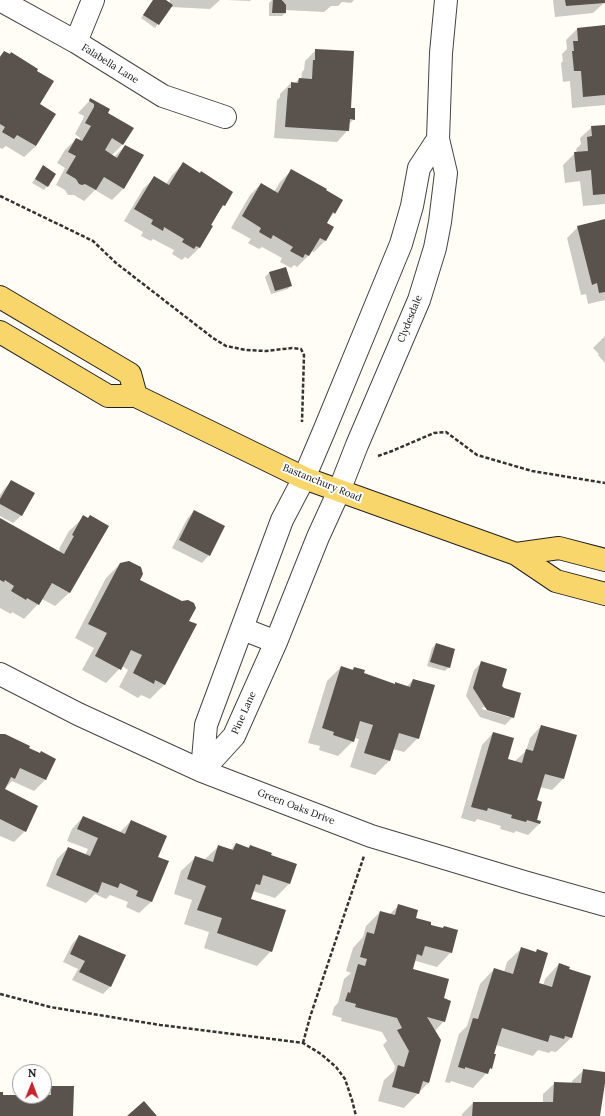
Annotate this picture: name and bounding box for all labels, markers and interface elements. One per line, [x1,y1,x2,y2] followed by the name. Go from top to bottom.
[79,42,141,86] street label: Falabella Lane
[395,294,425,344] street label: Clydesdale
[281,462,363,504] street label: Bastanchury Road
[229,690,259,736] street label: Pine Lane
[256,787,336,827] street label: Green Oaks Drive
[12,1064,52,1104] north arrow
[28,1066,37,1080] text: N

